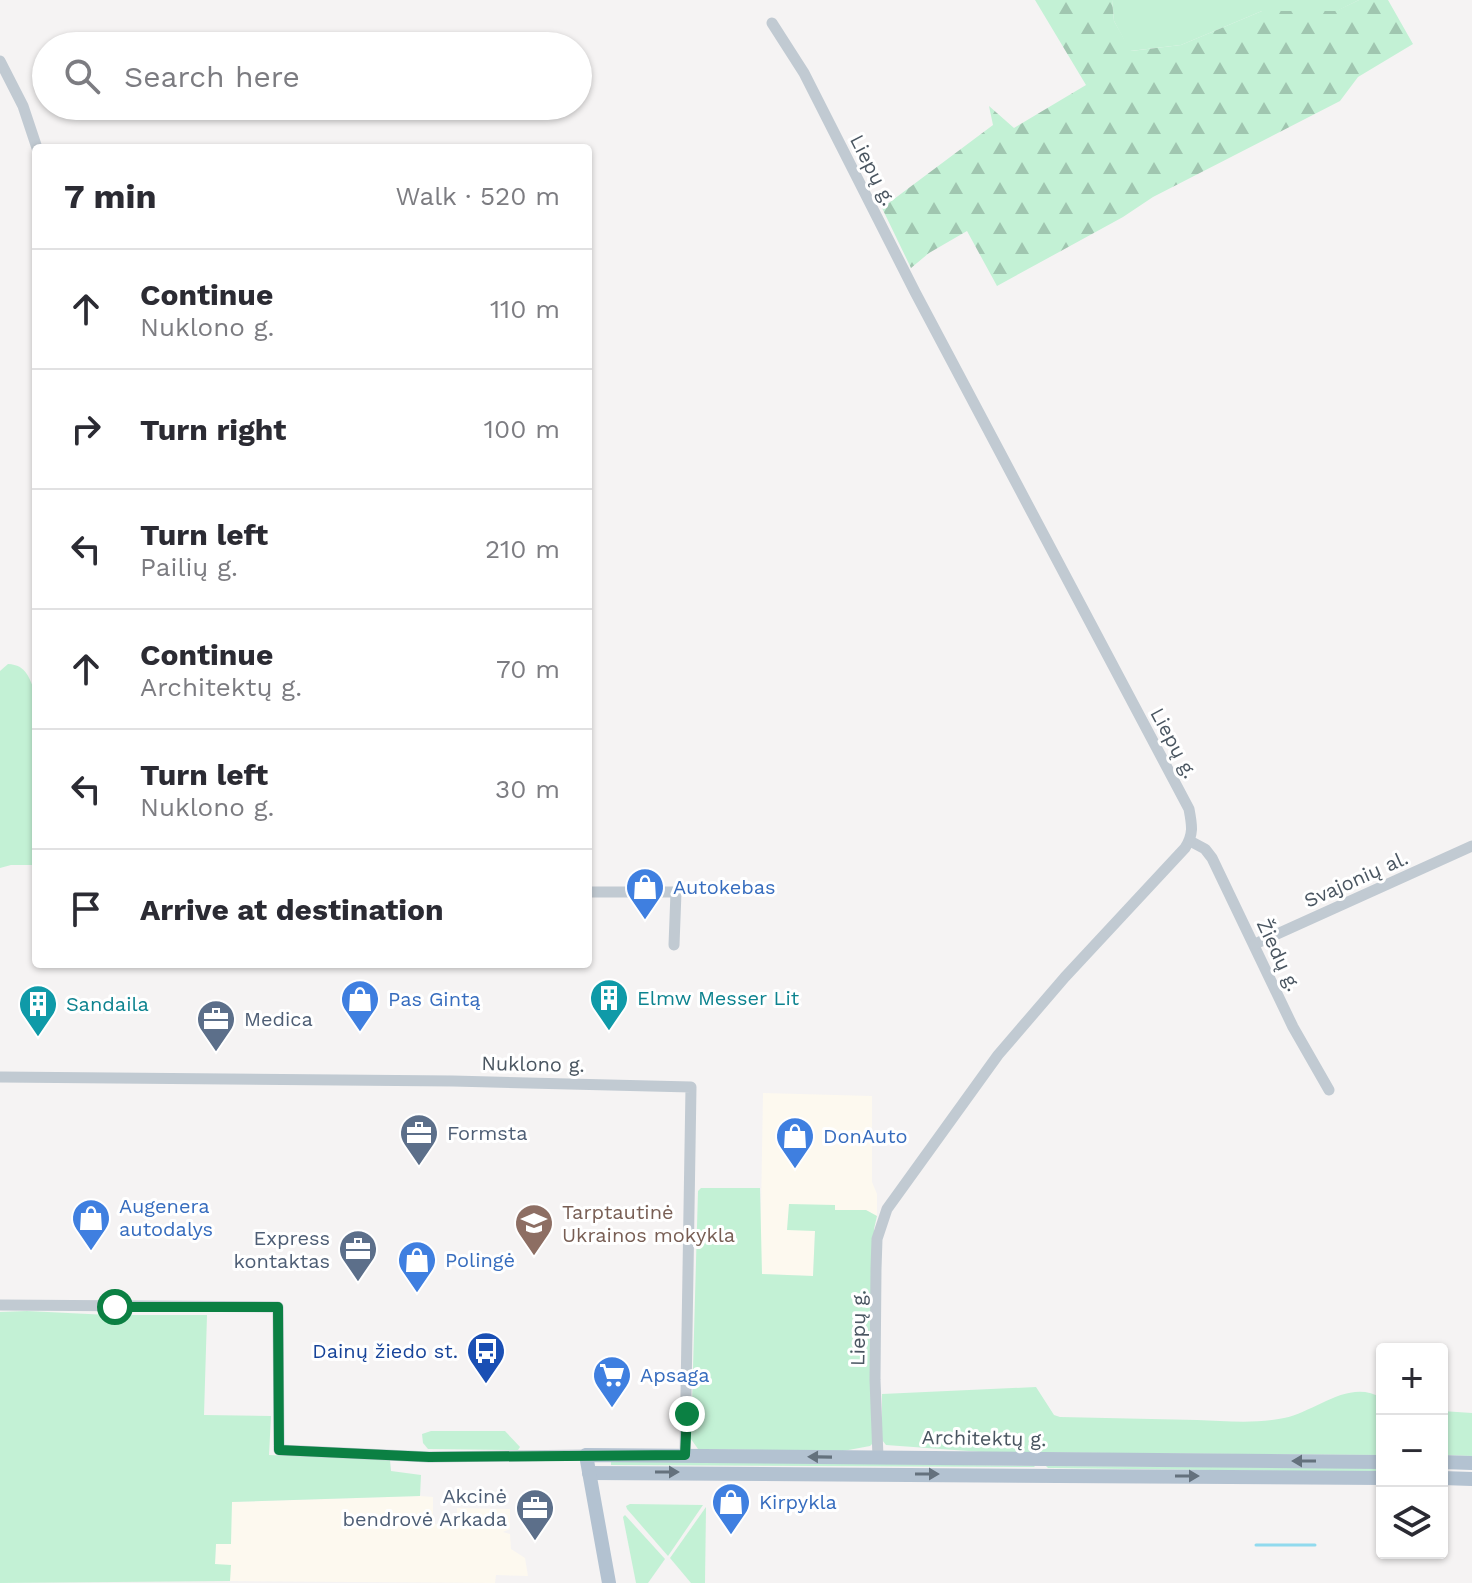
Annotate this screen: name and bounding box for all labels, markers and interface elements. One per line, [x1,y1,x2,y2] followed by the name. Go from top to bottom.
[32,32,592,120] search box
[60,54,104,98] icon: search
[124,59,300,94] text: Search here
[845,130,901,210] street label: Liepų g.
[64,176,157,216] text: 7 min
[395,181,560,211] text: Walk · 520 m
[140,277,273,312] text: Continue
[64,287,108,331] icon: ahead
[490,294,560,324] text: 110 m
[140,312,275,342] text: Nuklono g.
[64,407,108,451] icon: right
[140,412,286,447] text: Turn right
[484,414,560,444] text: 100 m
[140,517,268,552] text: Turn left
[64,527,108,571] icon: left
[485,534,560,564] text: 210 m
[140,552,238,582] text: Pailių g.
[140,637,273,672] text: Continue
[64,647,108,691] icon: ahead
[496,654,560,684] text: 70 m
[140,672,302,702] text: Architektų g.
[1145,704,1203,782] street label: Liepų g.
[140,757,268,792] text: Turn left
[64,767,108,811] icon: left
[495,774,560,804] text: 30 m
[140,792,275,822] text: Nuklono g.
[1300,845,1412,913] street label: Svajonių al.
[624,866,666,921] shop icon: Autokebas
[673,875,776,899] place label: Autokebas
[64,887,108,931] icon: arrive
[140,892,444,927] text: Arrive at destination
[1252,915,1306,995] street label: Žiedų g.
[588,977,630,1032] building icon: Elmw Messer Lit
[339,978,381,1033] shop icon: Pas Gintą
[17,983,59,1038] building icon: Sandaila
[637,986,800,1010] place label: Elmw Messer Lit
[388,987,481,1011] place label: Pas Gintą
[66,992,149,1016] place label: Sandaila
[195,998,237,1053] office icon: Medica
[244,1007,313,1031] place label: Medica
[481,1051,585,1077] street label: Nuklono g.
[398,1112,440,1167] office icon: Formsta
[774,1115,816,1170] shop icon: DonAuto
[447,1121,528,1145] place label: Formsta
[823,1124,908,1148] place label: DonAuto
[119,1194,213,1241] place label: Augenera autodalys
[70,1197,112,1252] shop icon: Augenera autodalys
[562,1200,735,1247] place label: Tarptautinė Ukrainos mokykla
[513,1202,555,1257] school or university icon: Tarptautinė Ukrainos mokykla
[234,1226,330,1273] place label: Express kontaktas
[337,1228,379,1283] office icon: Express kontaktas
[396,1239,438,1294] shop icon: Polingė
[445,1248,515,1272] place label: Polingė
[97,1289,133,1325] route start
[845,1290,871,1366] street label: Liepų g.
[465,1330,507,1385] bus stop icon: Dainų žiedo st.
[312,1339,458,1363] place label: Dainų žiedo st.
[1376,1343,1448,1559] map controls
[1376,1343,1448,1415] button: +
[591,1354,633,1409] supermarket icon: Apsaga
[640,1363,710,1387] place label: Apsaga
[669,1396,705,1432] route end
[1376,1415,1448,1487] button: −
[921,1425,1047,1451] street label: Architektų g.
[807,1450,832,1463] one-way arrow
[1291,1455,1316,1467] one-way arrow
[655,1466,680,1478] one-way arrow
[915,1468,940,1480] one-way arrow
[1175,1470,1200,1482] one-way arrow
[710,1481,752,1536] shop icon: Kirpykla
[343,1484,507,1531] place label: Akcinė bendrovė Arkada
[514,1487,556,1542] office icon: Akcinė bendrovė Arkada
[1376,1487,1448,1559] button: layers
[759,1490,837,1514] place label: Kirpykla

